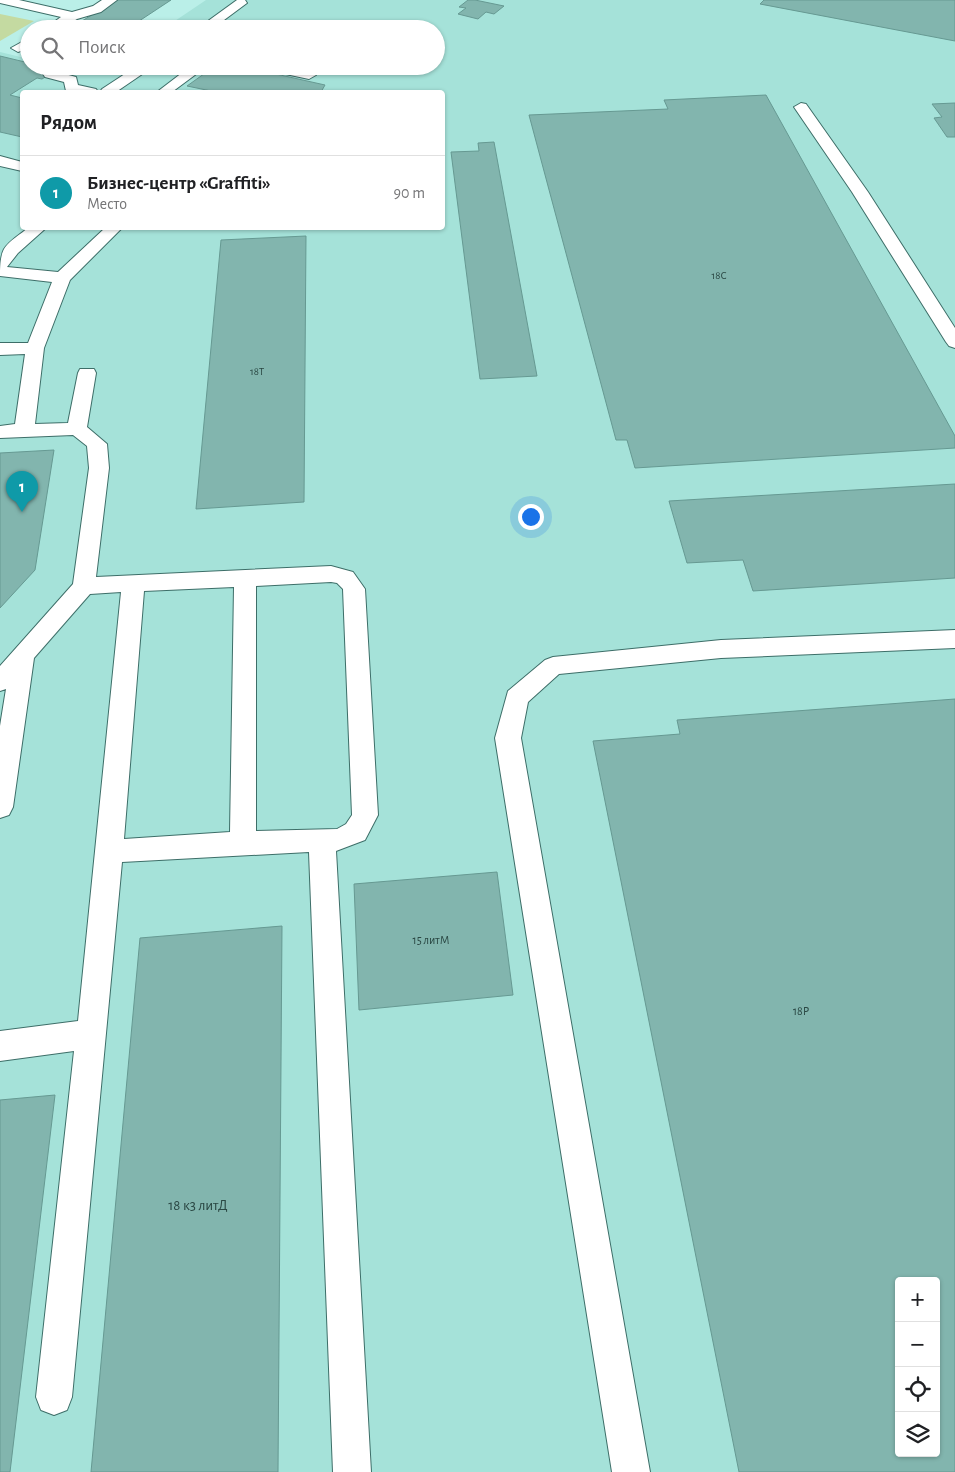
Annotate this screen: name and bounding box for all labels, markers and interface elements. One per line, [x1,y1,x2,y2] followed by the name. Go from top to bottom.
[20,20,445,75] search box
[38,34,66,62] icon: search
[78,38,125,57] text: Поиск
[40,112,97,133] text: Рядом
[87,174,271,193] text: Бизнес-центр «Graffiti»
[53,185,59,201] text: 1
[394,185,425,201] text: 90 m
[87,196,127,212] text: Место
[711,270,727,281] house number: 18С
[250,366,265,377] house number: 18Т
[6,471,38,512] pin: 1
[518,504,544,530] your location
[413,934,449,946] house number: 15 литМ
[793,1005,809,1017] house number: 18Р
[168,1198,228,1213] house number: 18 к3 литД
[895,1277,940,1457] map controls
[895,1277,940,1322] button: +
[895,1322,940,1367] button: −
[895,1367,940,1412] button: locate
[895,1412,940,1457] button: layers

